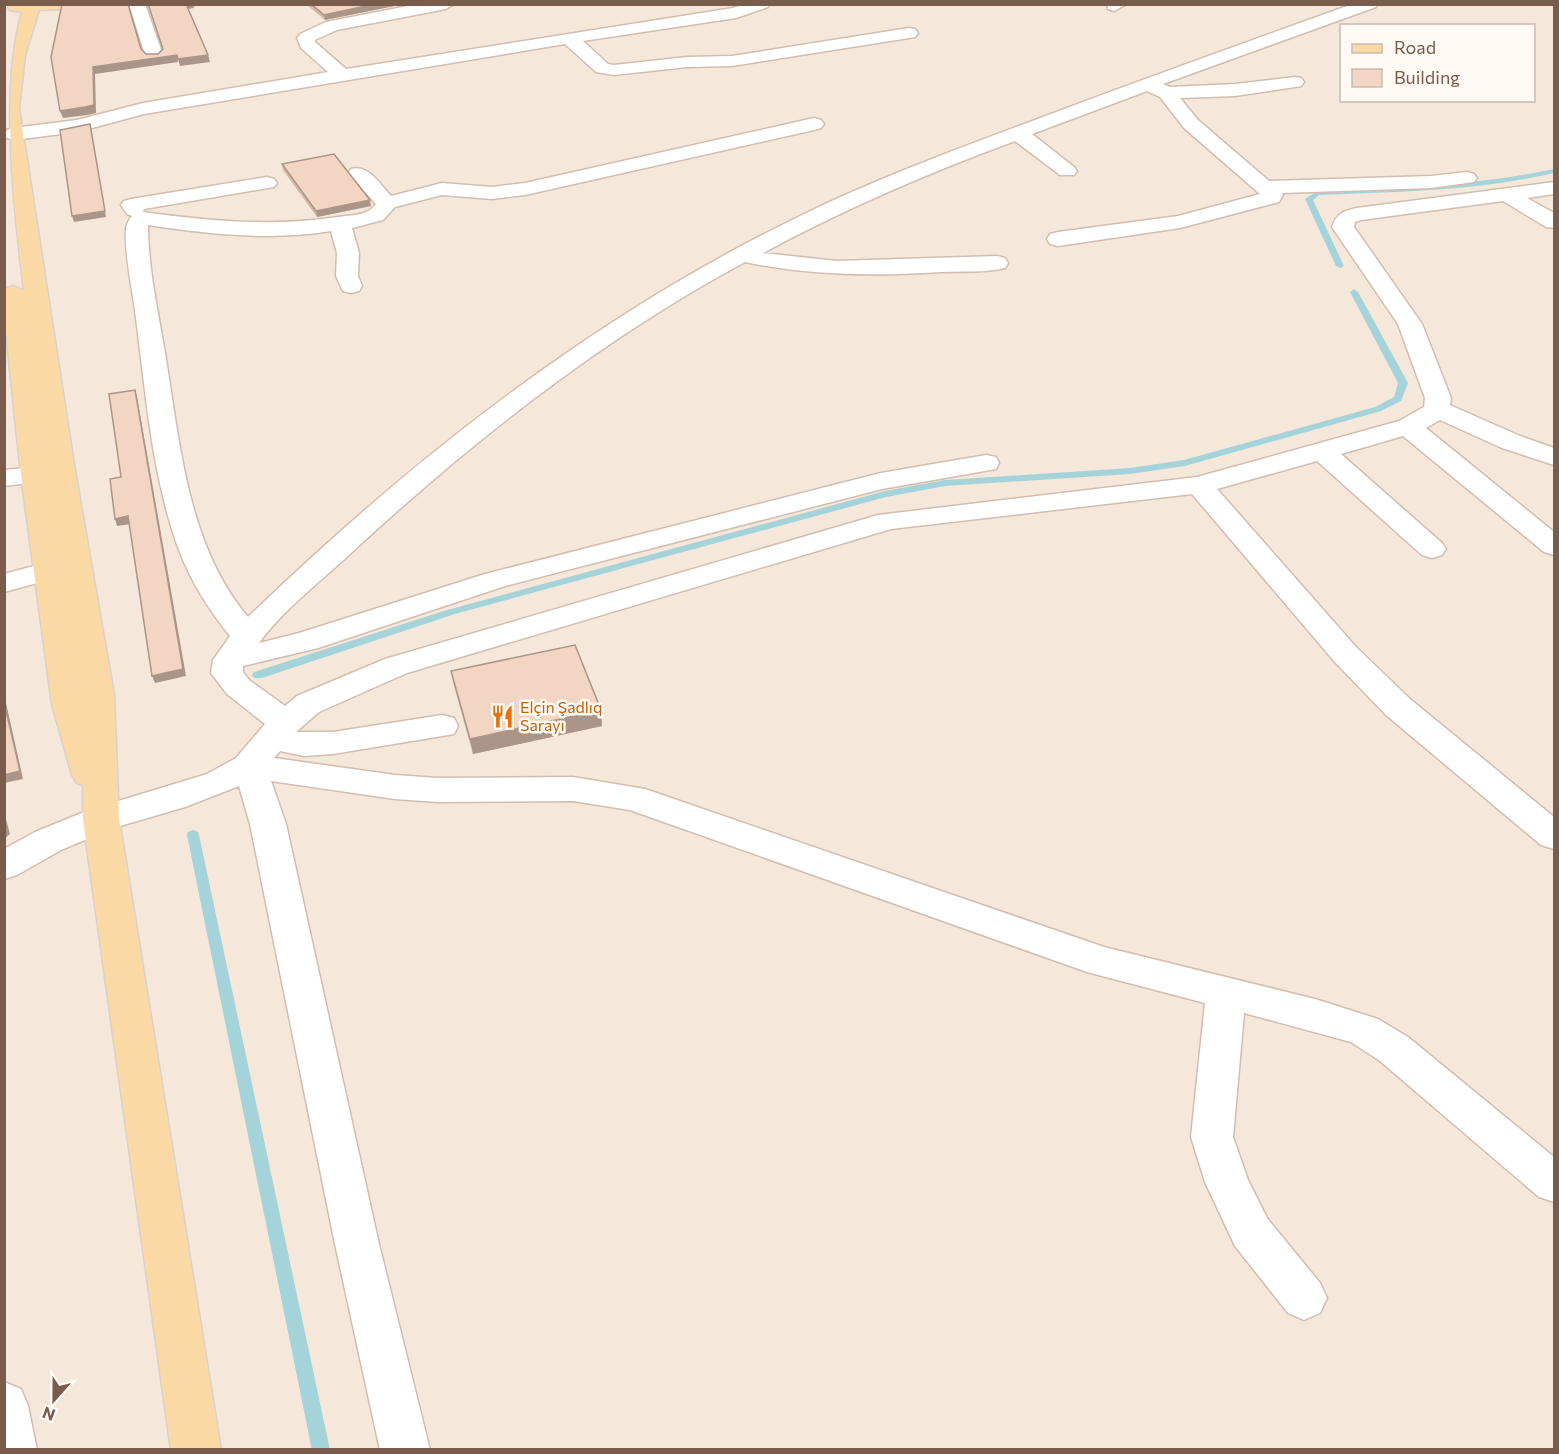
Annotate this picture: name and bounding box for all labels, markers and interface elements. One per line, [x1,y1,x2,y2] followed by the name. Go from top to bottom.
[1340,24,1535,102] legend
[1394,36,1436,58] text: Road
[1394,66,1460,88] text: Building
[520,697,602,734] place label: Elçin Şadlıq Sarayı
[489,703,515,729] restaurant icon: Elçin Şadlıq Sarayı
[24,1370,84,1430] north arrow
[39,1403,57,1425] text: N

